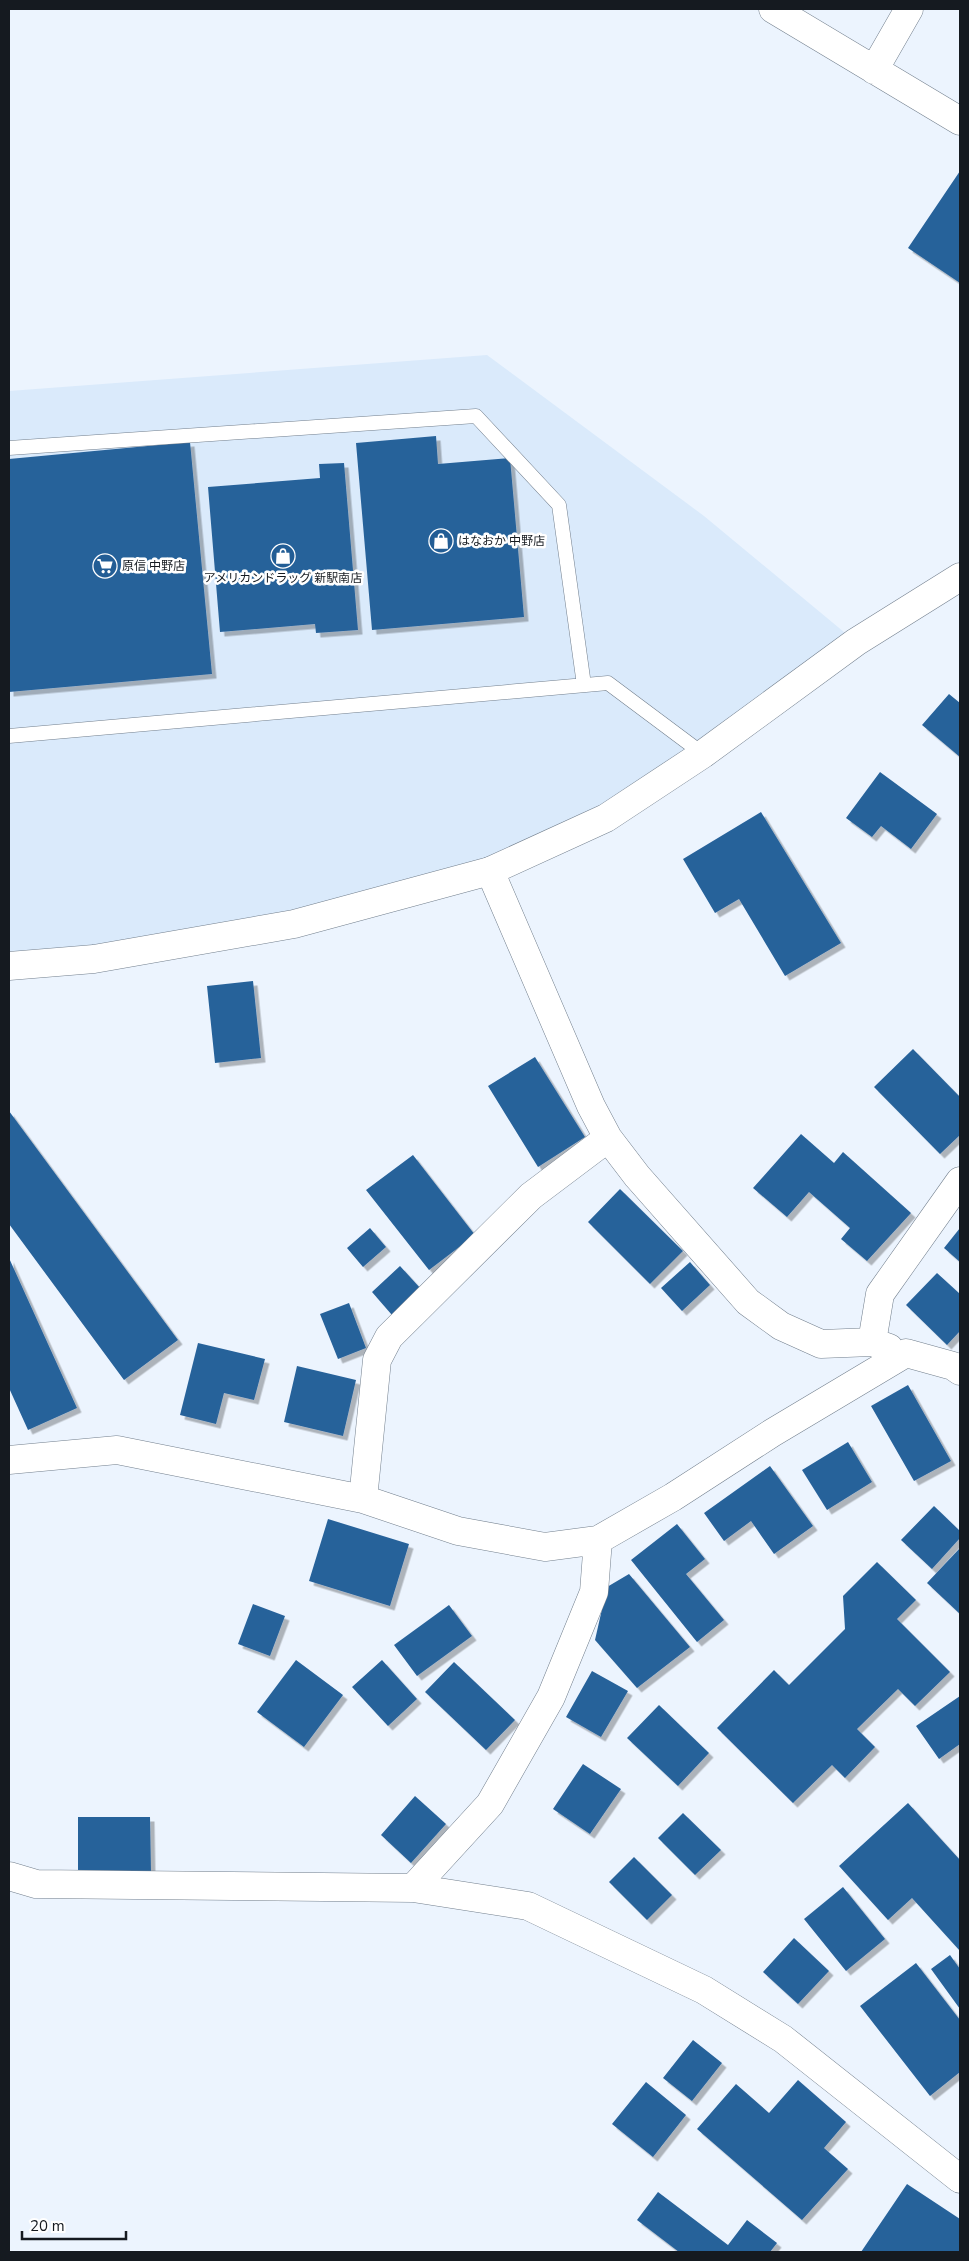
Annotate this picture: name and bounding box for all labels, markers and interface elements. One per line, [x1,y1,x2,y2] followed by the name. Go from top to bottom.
[428,528,454,554] shop icon: はなおか 中野店
[458,533,545,549] place label: はなおか 中野店
[270,543,296,569] shop icon: アメリカンドラッグ 新駅南店
[92,553,118,579] supermarket icon: 原信 中野店
[122,558,185,574] place label: 原信 中野店
[204,570,362,586] place label: アメリカンドラッグ 新駅南店
[22,2208,126,2240] scale bar
[30,2216,65,2236] text: 20 m

